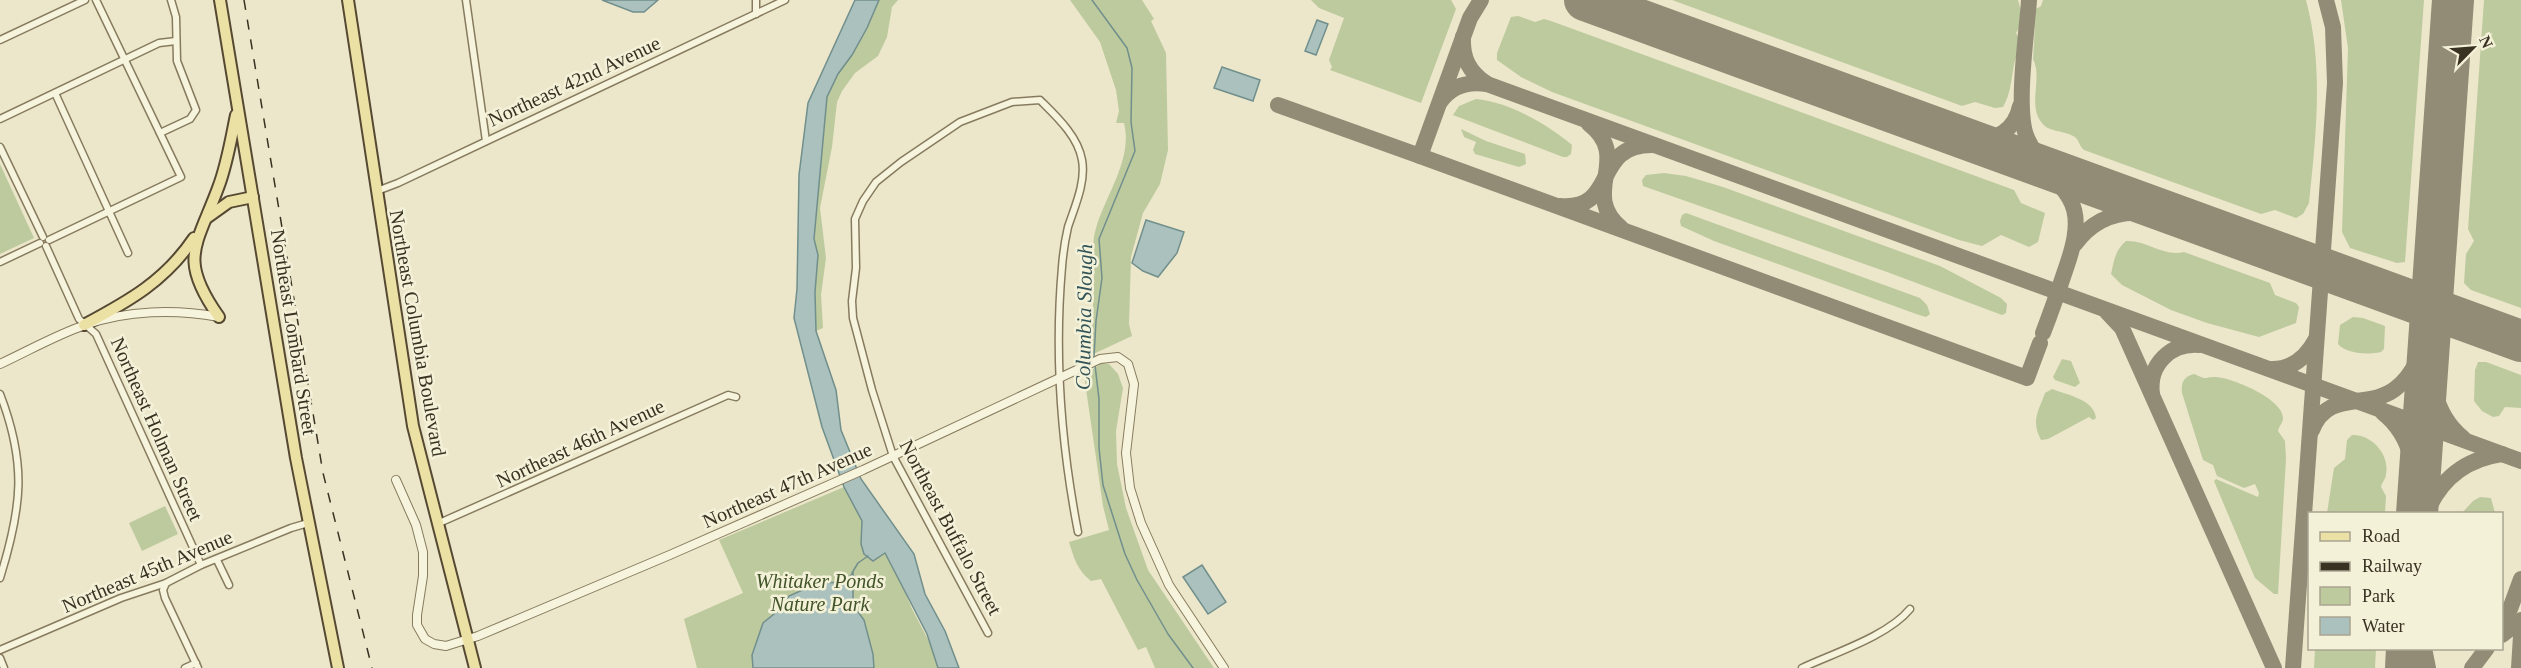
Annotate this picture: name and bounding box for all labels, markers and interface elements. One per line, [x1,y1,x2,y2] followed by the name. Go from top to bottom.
[2443,18,2503,78] north arrow
[484,31,664,131] street label: Northeast 42nd Avenue
[2476,33,2496,51] text: N
[385,208,451,458] street label: Northeast Columbia Boulevard
[267,228,321,437] street label: Northeast Lombard Street
[1071,244,1097,390] water label: Columbia Slough
[107,334,208,525] street label: Northeast Holman Street
[492,394,668,492] street label: Northeast 46th Avenue
[895,436,1007,619] street label: Northeast Buffalo Street
[699,438,875,532] street label: Northeast 47th Avenue
[2308,512,2503,650] legend
[59,525,236,617] street label: Northeast 45th Avenue
[2362,526,2400,546] text: Road
[2362,556,2422,576] text: Railway
[756,570,884,615] park label: Whitaker Ponds Nature Park
[2362,586,2395,606] text: Park
[2362,616,2405,636] text: Water

